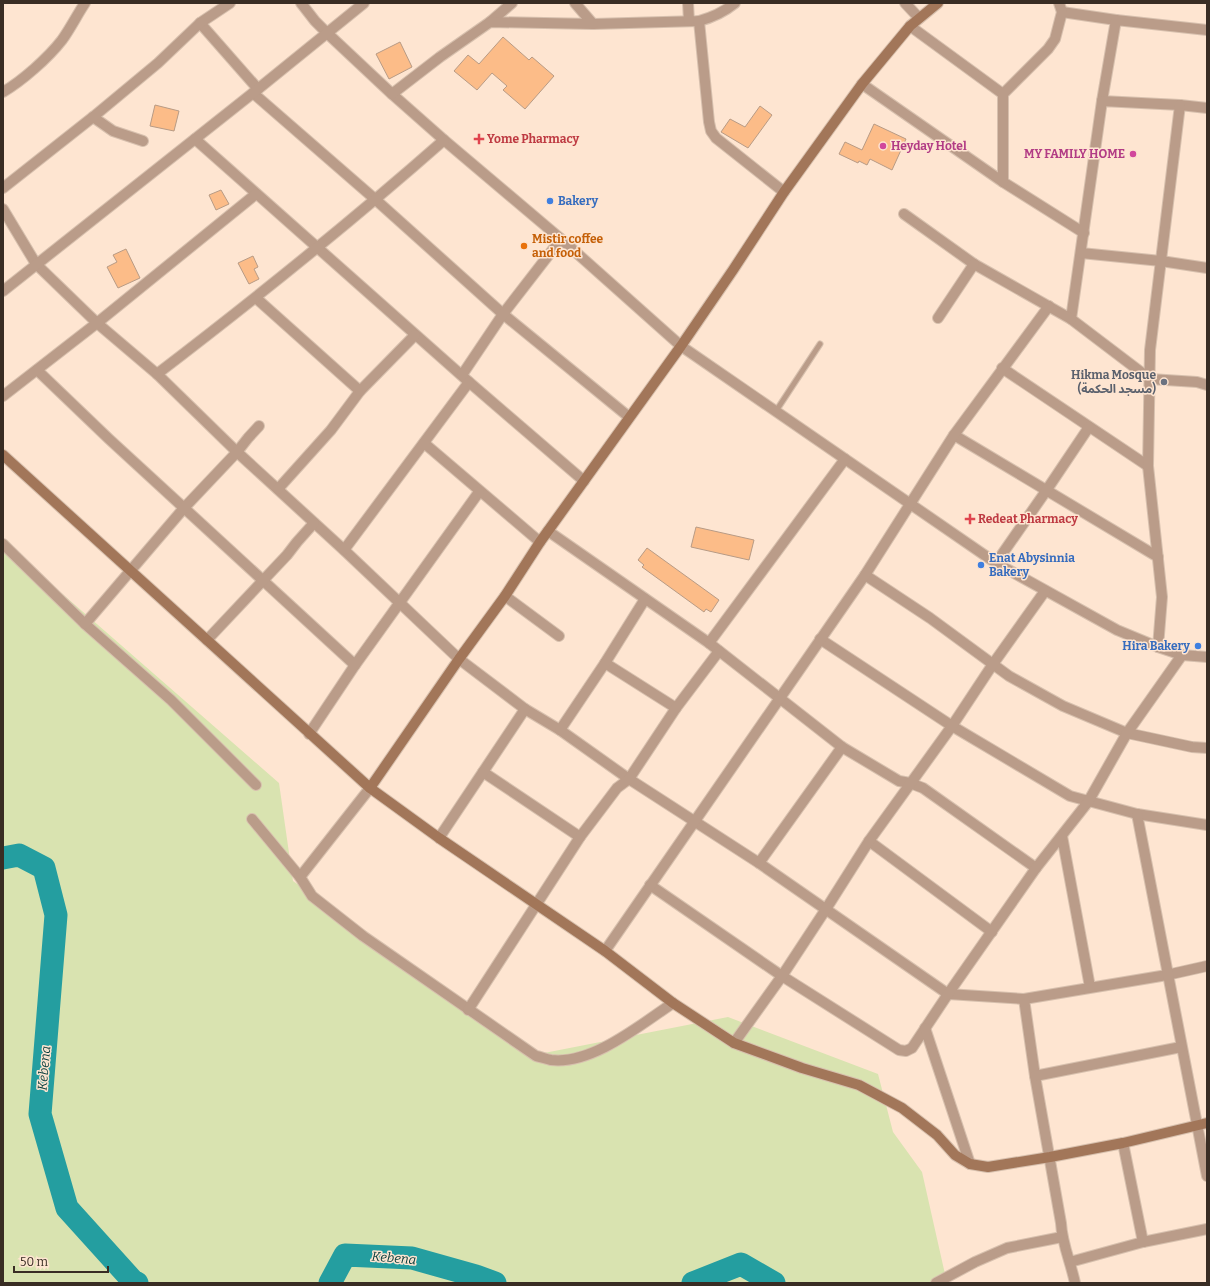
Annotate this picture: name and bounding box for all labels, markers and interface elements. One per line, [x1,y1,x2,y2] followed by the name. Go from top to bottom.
[487,132,580,146] place label: Yome Pharmacy
[474,134,484,144] marker: Yome Pharmacy
[891,139,967,153] place label: Heyday Hotel
[878,141,888,151] marker: Heyday Hotel
[1024,147,1125,161] place label: MY FAMILY HOME
[1128,149,1138,159] marker: MY FAMILY HOME
[558,194,599,208] place label: Bakery
[545,196,555,206] marker: Bakery
[532,232,604,260] place label: Mistir coffee and food
[519,241,529,251] marker: Mistir coffee and food
[1071,368,1156,396] place label: Hikma Mosque (مسجد الحكمة)
[1159,377,1169,387] marker: Hikma Mosque (مسجد الحكمة)
[978,512,1078,526] place label: Redeat Pharmacy
[965,514,975,524] marker: Redeat Pharmacy
[989,551,1075,579] place label: Enat Abysinnia Bakery
[976,560,986,570] marker: Enat Abysinnia Bakery
[1122,639,1190,653] place label: Hira Bakery
[1193,641,1203,651] marker: Hira Bakery
[35,1045,53,1091] water label: Kebena
[14,1248,108,1274] scale bar
[371,1249,417,1267] water label: Kebena
[20,1255,49,1269] text: 50 m

